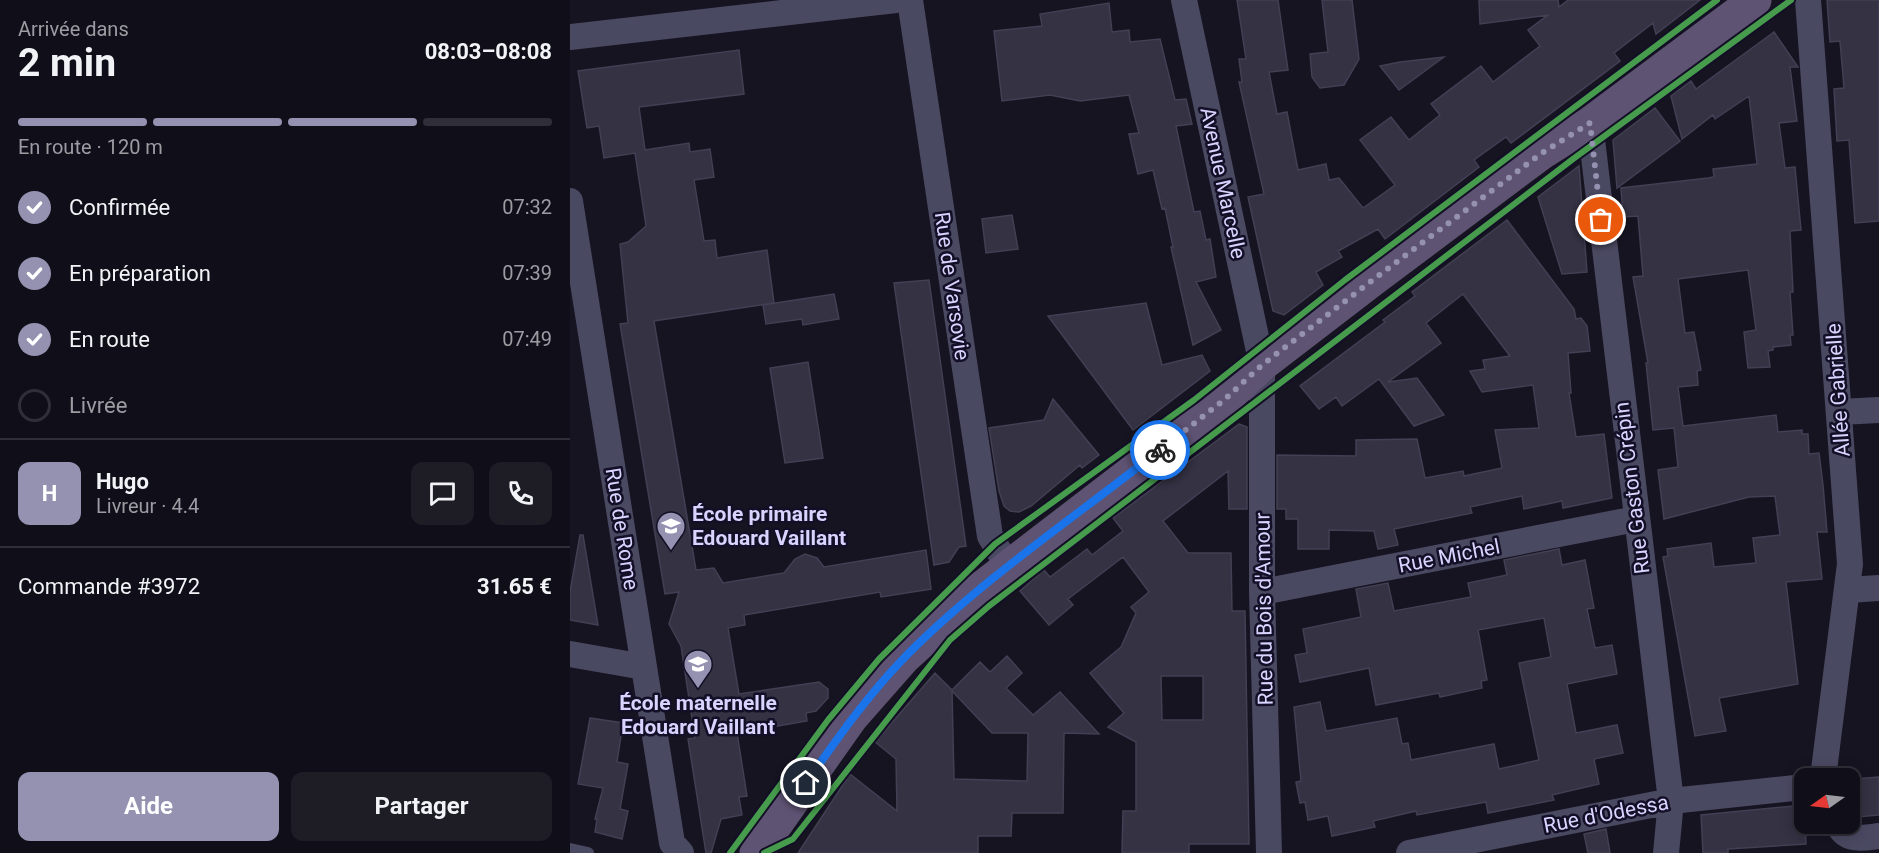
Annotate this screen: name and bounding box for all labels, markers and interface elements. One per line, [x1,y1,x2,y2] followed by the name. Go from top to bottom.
[18,17,129,41] text: Arrivée dans
[425,39,552,64] text: 08:03–08:08
[18,40,116,86] text: 2 min
[1195,105,1251,261] street label: Avenue Marcelle
[18,135,163,159] text: En route · 120 m
[18,191,51,224] icon: check
[1575,194,1626,245] pin
[69,195,170,220] text: Confirmée
[502,195,552,219] text: 07:32
[1584,203,1617,236] icon: bag
[930,210,974,362] street label: Rue de Varsovie
[18,257,51,290] icon: check
[69,261,211,286] text: En préparation
[502,261,552,285] text: 07:39
[18,323,51,356] icon: check
[1821,323,1855,457] street label: Allée Gabrielle
[69,327,150,352] text: En route
[502,327,552,351] text: 07:49
[69,393,127,418] text: Livrée
[1610,401,1654,575] street label: Rue Gaston Crépin
[1130,420,1190,480] courier
[1144,434,1177,467] icon: bike
[411,462,474,525] button: chat
[489,462,552,525] button: phone
[600,466,644,592] street label: Rue de Rome
[96,469,149,494] text: Hugo
[42,481,57,506] text: H
[96,494,199,518] text: Livreur · 4.4
[692,502,846,550] place label: École primaire Edouard Vaillant
[655,510,687,552] school or university icon: École primaire Edouard Vaillant
[1250,512,1278,706] street label: Rue du Bois d'Amour
[1396,534,1502,578] street label: Rue Michel
[18,574,200,599] text: Commande #3972
[477,574,552,599] text: 31.65 €
[682,648,714,690] school or university icon: École maternelle Edouard Vaillant
[619,691,777,739] place label: École maternelle Edouard Vaillant
[780,757,831,808] pin
[789,766,822,799] icon: home
[1794,768,1860,834] north arrow
[1794,768,1860,834] map controls
[18,772,279,841] button: Aide
[291,772,552,841] button: Partager
[1541,790,1671,838] street label: Rue d'Odessa

